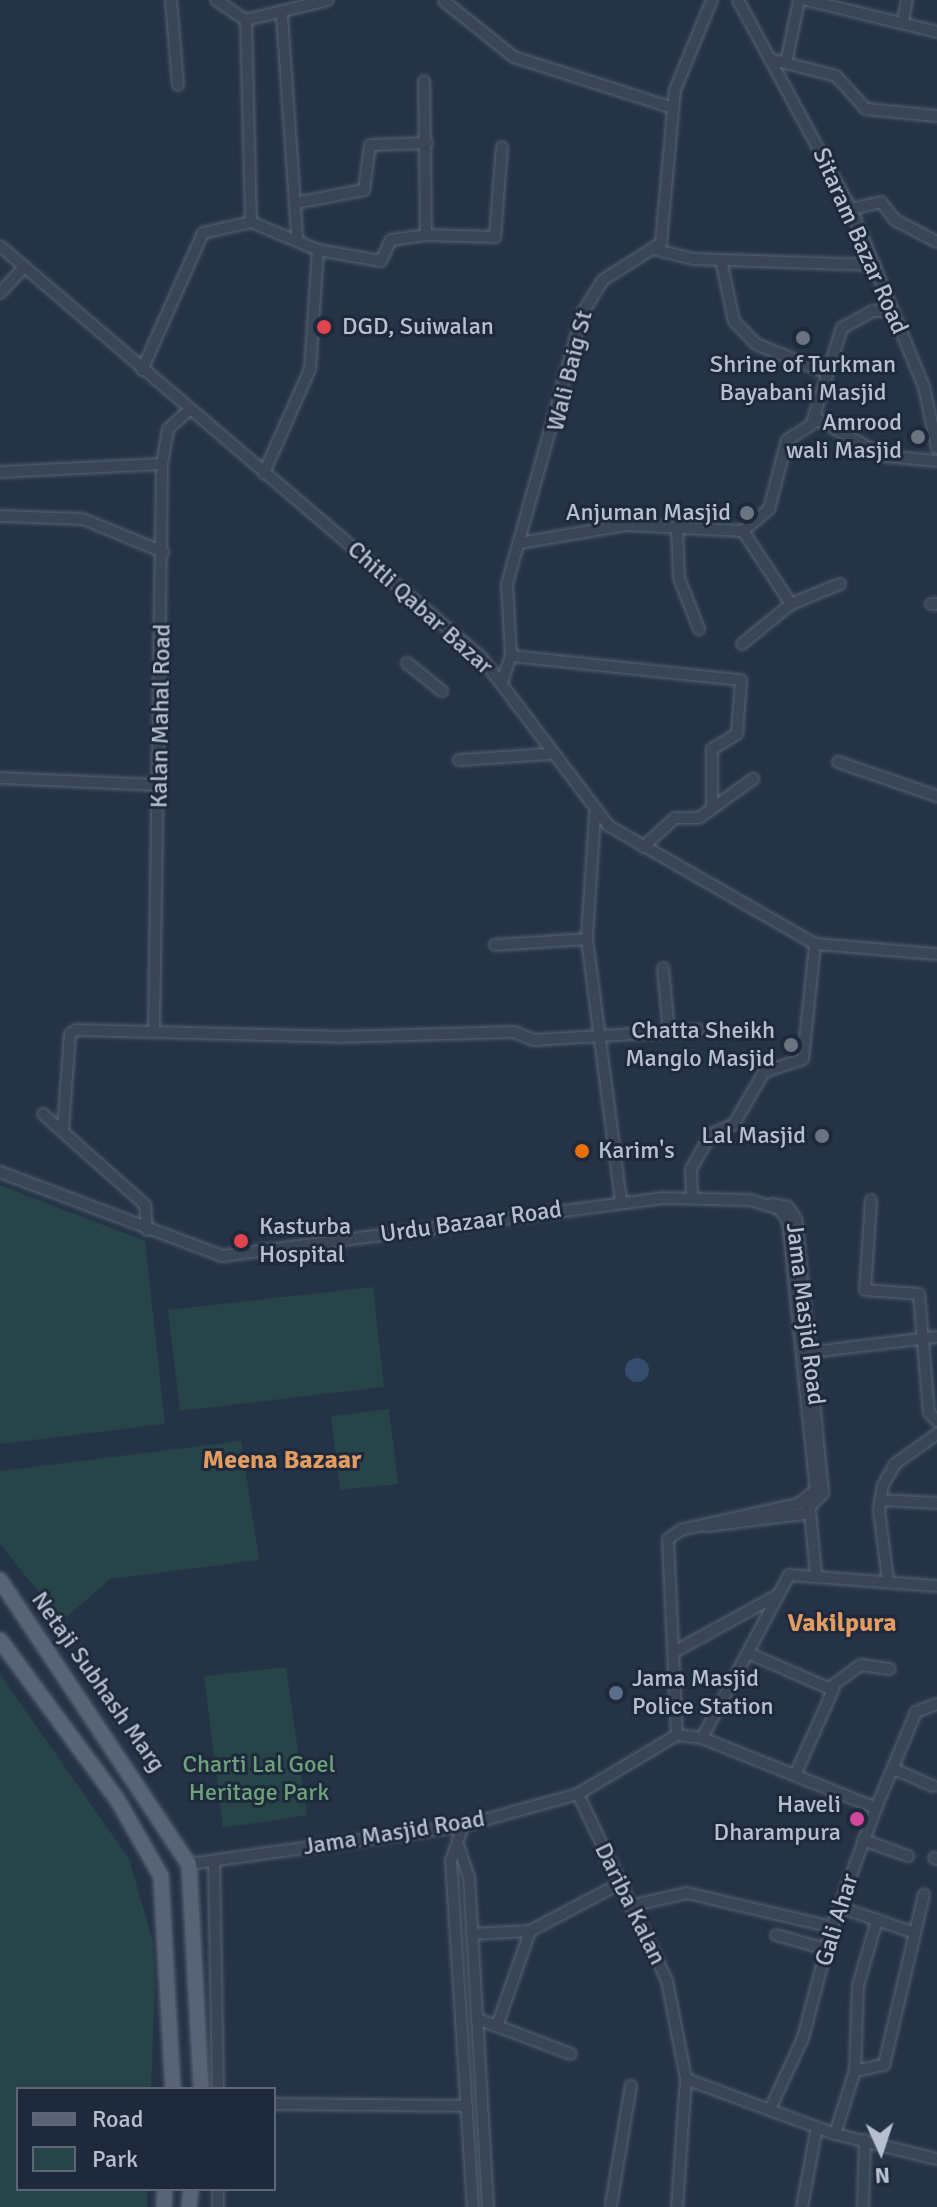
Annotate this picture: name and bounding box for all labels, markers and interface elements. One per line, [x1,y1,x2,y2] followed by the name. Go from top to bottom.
[806,144,914,338] street label: Sitaram Bazar Road
[541,308,599,434] street label: Wali Baig St
[342,313,494,341] place label: DGD, Suiwalan
[313,316,335,338] marker: DGD, Suiwalan
[794,329,812,347] marker: Shrine of Turkman Bayabani Masjid
[710,351,896,407] place label: Shrine of Turkman Bayabani Masjid
[786,409,902,465] place label: Amrood wali Masjid
[909,428,927,446] marker: Amrood wali Masjid
[566,499,731,527] place label: Anjuman Masjid
[738,504,756,522] marker: Anjuman Masjid
[341,535,499,681] street label: Chitli Qabar Bazar
[145,623,177,809] street label: Kalan Mahal Road
[625,1017,775,1073] place label: Chatta Sheikh Manglo Masjid
[782,1036,800,1054] marker: Chatta Sheikh Manglo Masjid
[701,1122,806,1150] place label: Lal Masjid
[813,1127,831,1145] marker: Lal Masjid
[598,1137,675,1165] place label: Karim's
[573,1142,591,1160] marker: Karim's
[378,1195,564,1249] street label: Urdu Bazaar Road
[259,1213,351,1269] place label: Kasturba Hospital
[780,1221,830,1407] street label: Jama Masjid Road
[230,1230,252,1252] marker: Kasturba Hospital
[203,1445,361,1477] district label: Meena Bazaar
[25,1586,171,1778] street label: Netaji Subhash Marg
[787,1608,897,1640] district label: Vakilpura
[632,1665,774,1721] place label: Jama Masjid Police Station
[607,1684,625,1702] marker: Jama Masjid Police Station
[182,1751,336,1807] park label: Charti Lal Goel Heritage Park
[714,1791,841,1847] place label: Haveli Dharampura
[301,1804,487,1862] street label: Jama Masjid Road
[848,1810,866,1828] marker: Haveli Dharampura
[588,1838,672,1970] street label: Dariba Kalan
[809,1870,865,1970] street label: Gali Ahar
[16,2087,276,2191] legend
[92,2104,143,2134] text: Road
[841,2111,921,2191] north arrow
[92,2144,138,2174] text: Park
[874,2162,891,2189] text: N

